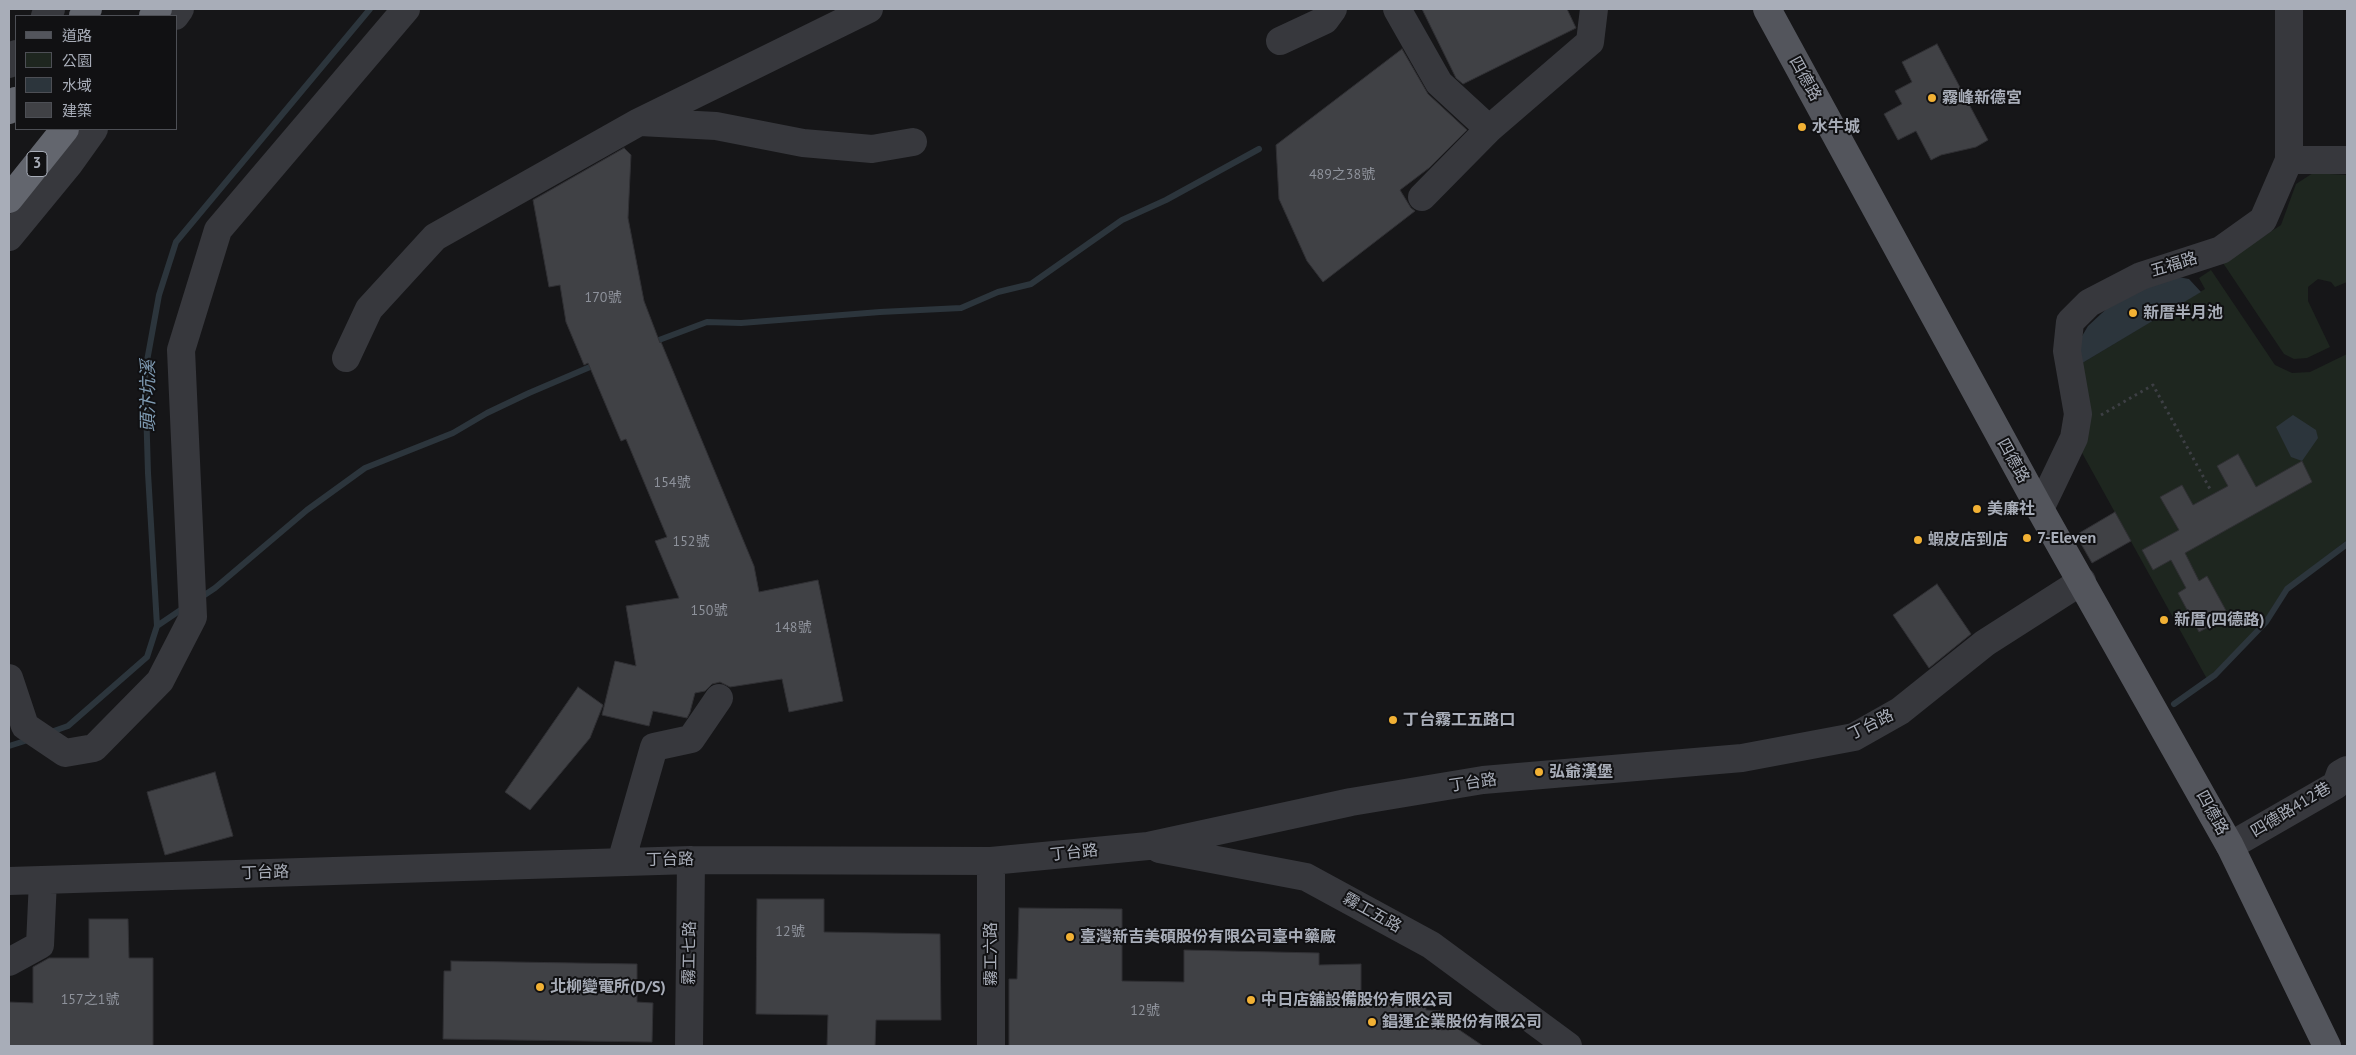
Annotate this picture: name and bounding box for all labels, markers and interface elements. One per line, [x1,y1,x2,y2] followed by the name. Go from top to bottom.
[15,15,178,130] legend
[62,26,92,45] text: 道路
[62,51,92,70] text: 公園
[1785,53,1825,105] street label: 四德路
[62,76,92,95] text: 水域
[1942,88,2022,108] place label: 霧峰新德宮
[1926,92,1938,104] marker: 霧峰新德宮
[62,101,92,120] text: 建築
[1812,117,1860,137] place label: 水牛城
[1796,121,1808,133] marker: 水牛城
[27,152,47,176] road number: 3
[1309,167,1375,183] house number: 489之38號
[2148,249,2200,281] street label: 五福路
[585,290,621,306] house number: 170號
[2143,303,2223,323] place label: 新厝半月池
[2127,307,2139,319] marker: 新厝半月池
[138,360,160,432] water label: 頭汴坑溪
[1993,435,2033,487] street label: 四德路
[654,475,690,491] house number: 154號
[1987,499,2035,519] place label: 美廉社
[1971,503,1983,515] marker: 美廉社
[2037,528,2096,548] place label: 7-Eleven
[1928,530,2008,550] place label: 蝦皮店到店
[2021,532,2033,544] marker: 7-Eleven
[673,534,709,550] house number: 152號
[1912,534,1924,546] marker: 蝦皮店到店
[691,603,727,619] house number: 150號
[2174,610,2264,630] place label: 新厝(四德路)
[2158,614,2170,626] marker: 新厝(四德路)
[775,620,811,636] house number: 148號
[1845,706,1897,744] street label: 丁台路
[1403,710,1515,730] place label: 丁台霧工五路口
[1387,714,1399,726] marker: 丁台霧工五路口
[1549,762,1613,782] place label: 弘爺漢堡
[1533,766,1545,778] marker: 弘爺漢堡
[1448,770,1498,796] street label: 丁台路
[2247,779,2335,841] street label: 四德路412巷
[2192,787,2232,839] street label: 四德路
[1049,841,1099,865] street label: 丁台路
[646,850,694,870] street label: 丁台路
[241,863,289,883] street label: 丁台路
[1339,889,1405,937] street label: 霧工五路
[680,921,700,985] street label: 霧工七路
[981,922,1001,986] street label: 霧工六路
[775,924,805,940] house number: 12號
[1080,927,1336,947] place label: 臺灣新吉美碩股份有限公司臺中藥廠
[1064,931,1076,943] marker: 臺灣新吉美碩股份有限公司臺中藥廠
[550,977,666,997] place label: 北柳變電所(D/S)
[534,981,546,993] marker: 北柳變電所(D/S)
[1261,990,1453,1010] place label: 中日店舖設備股份有限公司
[61,992,119,1008] house number: 157之1號
[1245,994,1257,1006] marker: 中日店舖設備股份有限公司
[1130,1003,1160,1019] house number: 12號
[1382,1012,1542,1032] place label: 錩運企業股份有限公司
[1366,1016,1378,1028] marker: 錩運企業股份有限公司

